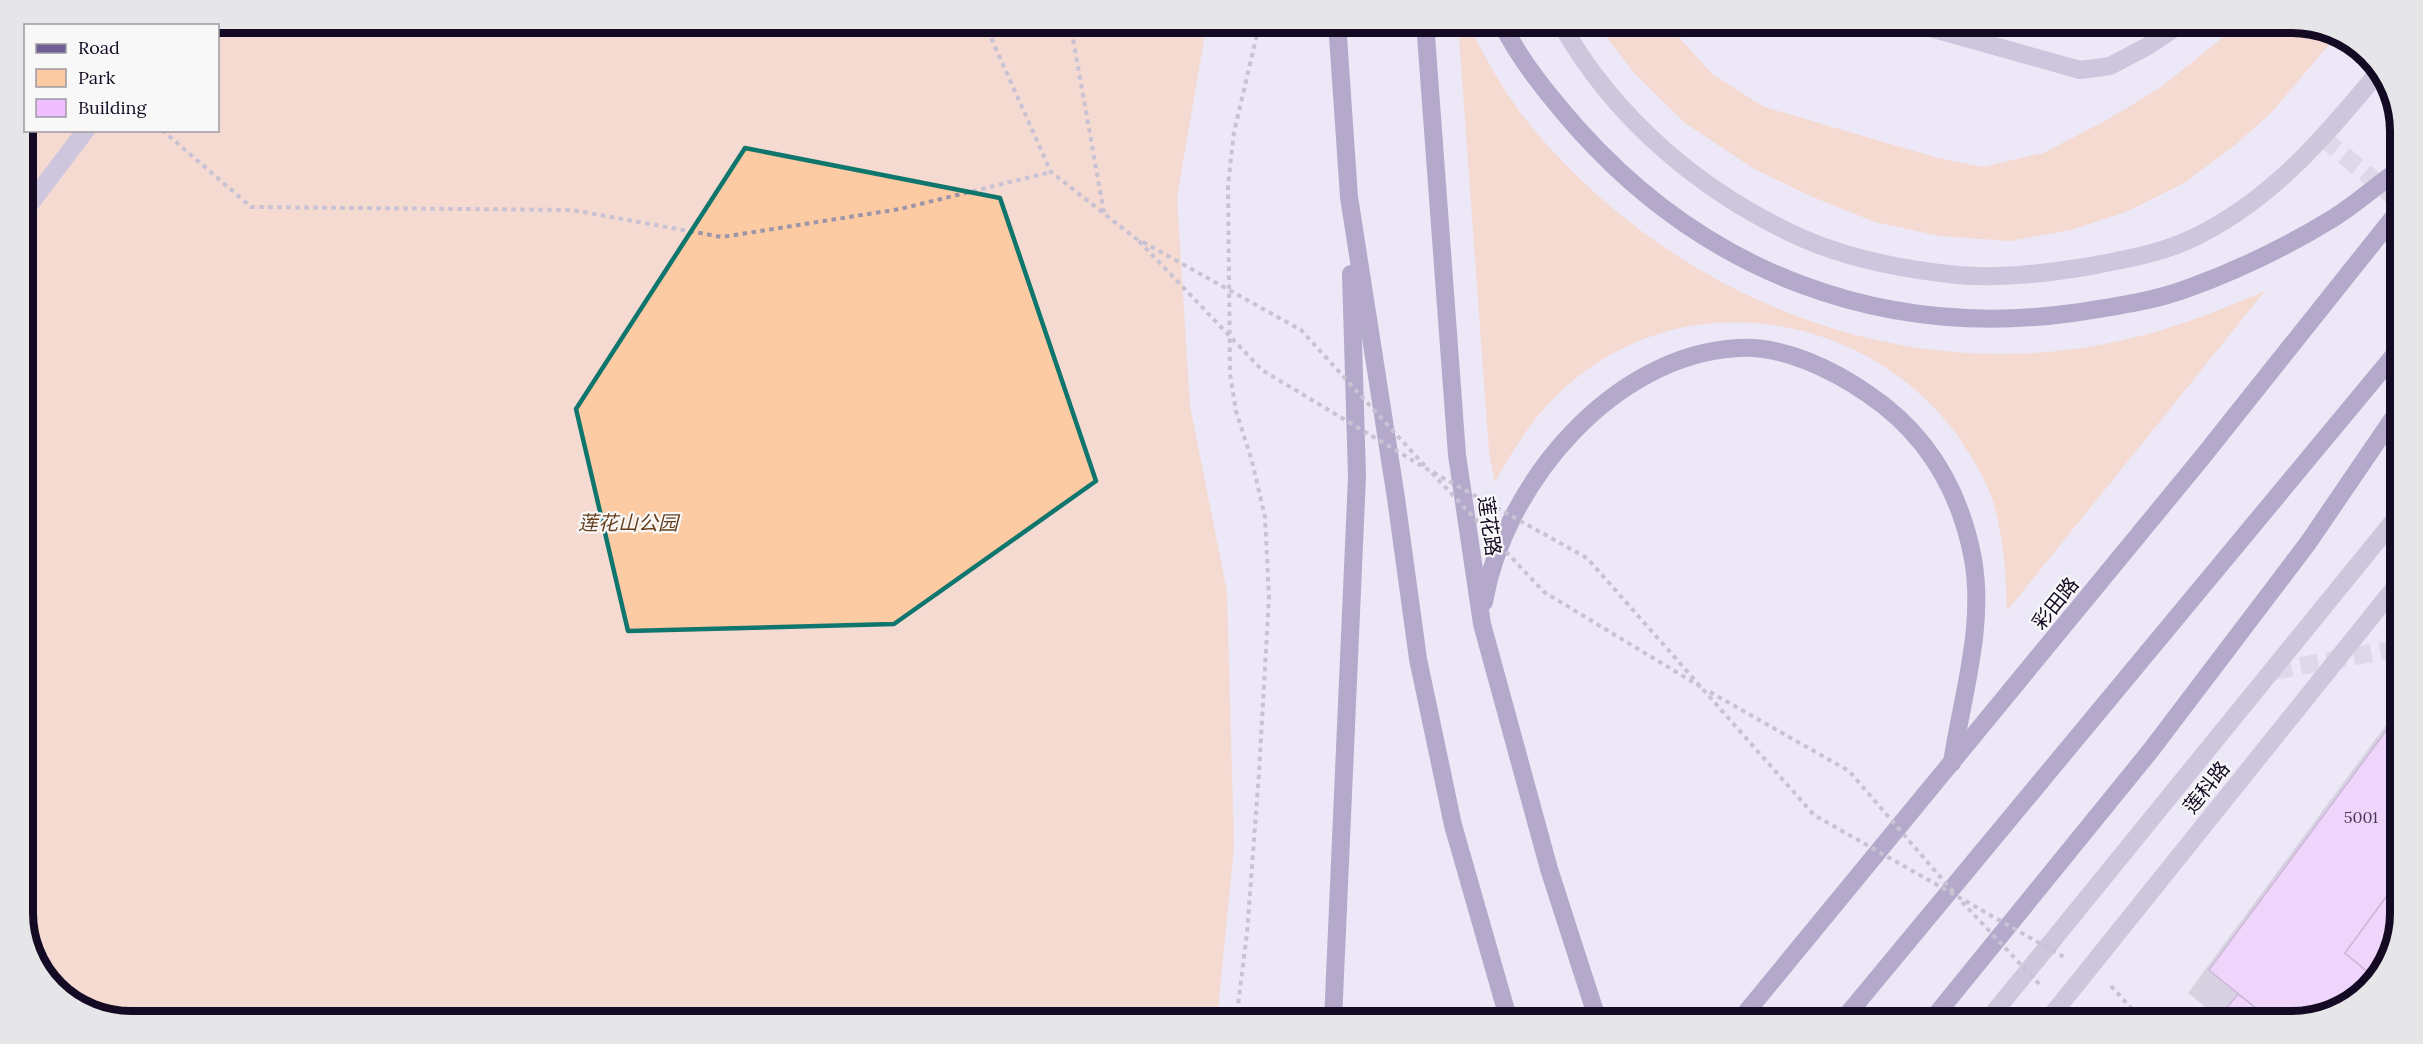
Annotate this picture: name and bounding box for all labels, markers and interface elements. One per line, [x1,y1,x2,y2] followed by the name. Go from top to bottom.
[24,24,219,132] legend
[78,36,120,59] text: Road
[78,66,116,89] text: Park
[78,96,148,119] text: Building
[1473,495,1507,557] street label: 莲花路
[578,510,681,535] park label: 莲花山公园
[2026,572,2084,634] street label: 彩田路
[2177,756,2235,818] street label: 莲科路
[2344,807,2378,827] house number: 5001

